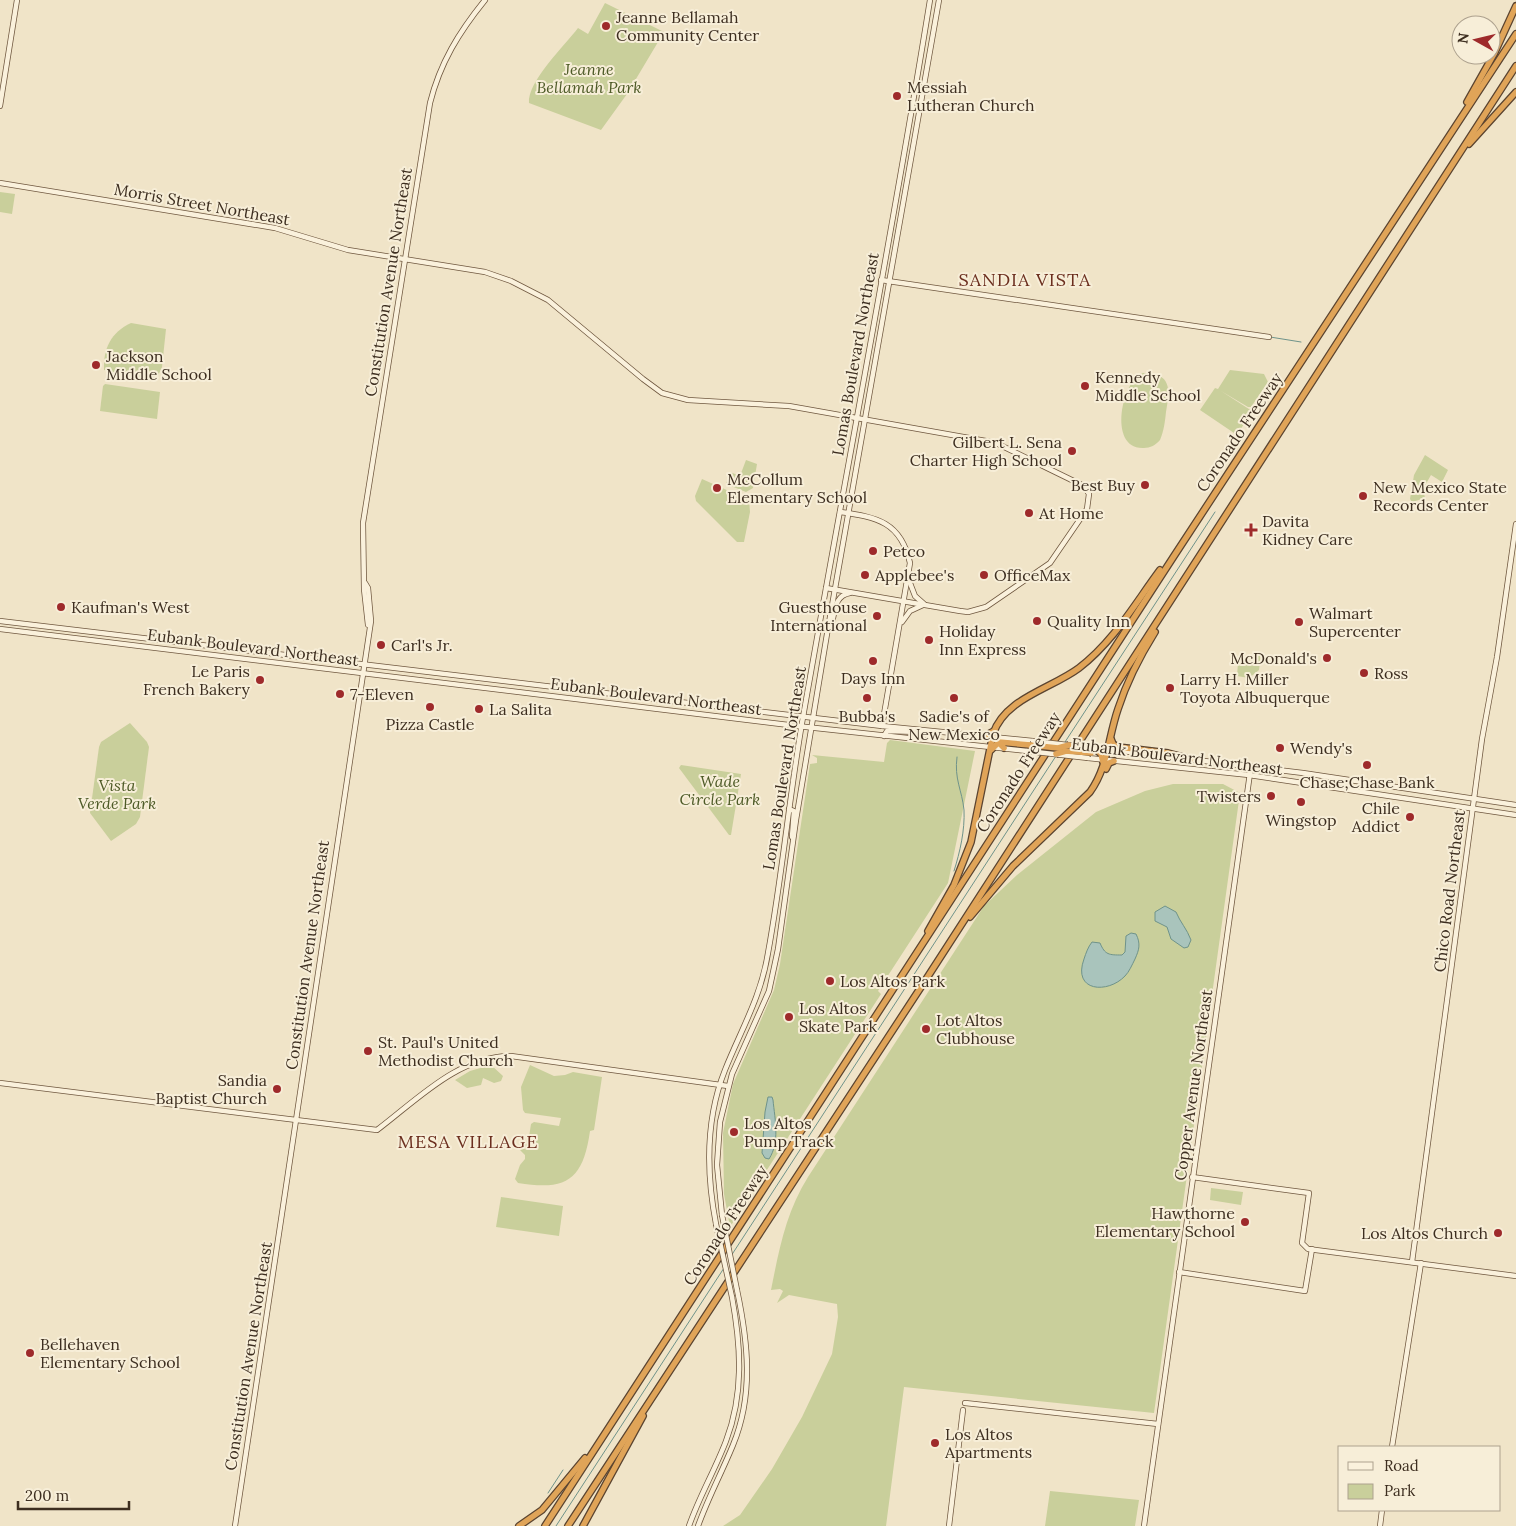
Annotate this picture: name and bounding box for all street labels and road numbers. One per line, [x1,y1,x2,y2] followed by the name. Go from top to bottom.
[360,165,416,398] street label: Constitution Avenue Northeast
[113,179,292,229] street label: Morris Street Northeast
[827,250,883,457] street label: Lomas Boulevard Northeast
[1192,368,1287,495] street label: Coronado Freeway
[146,624,361,670] street label: Eubank Boulevard Northeast
[758,664,810,871] street label: Lomas Boulevard Northeast
[549,673,764,719] street label: Eubank Boulevard Northeast
[972,708,1065,836] street label: Coronado Freeway
[1070,733,1285,779] street label: Eubank Boulevard Northeast
[1429,808,1469,973] street label: Chico Road Northeast
[281,838,333,1071] street label: Constitution Avenue Northeast
[1170,987,1216,1182] street label: Copper Avenue Northeast
[679,1161,772,1289] street label: Coronado Freeway
[220,1239,276,1472] street label: Constitution Avenue Northeast

